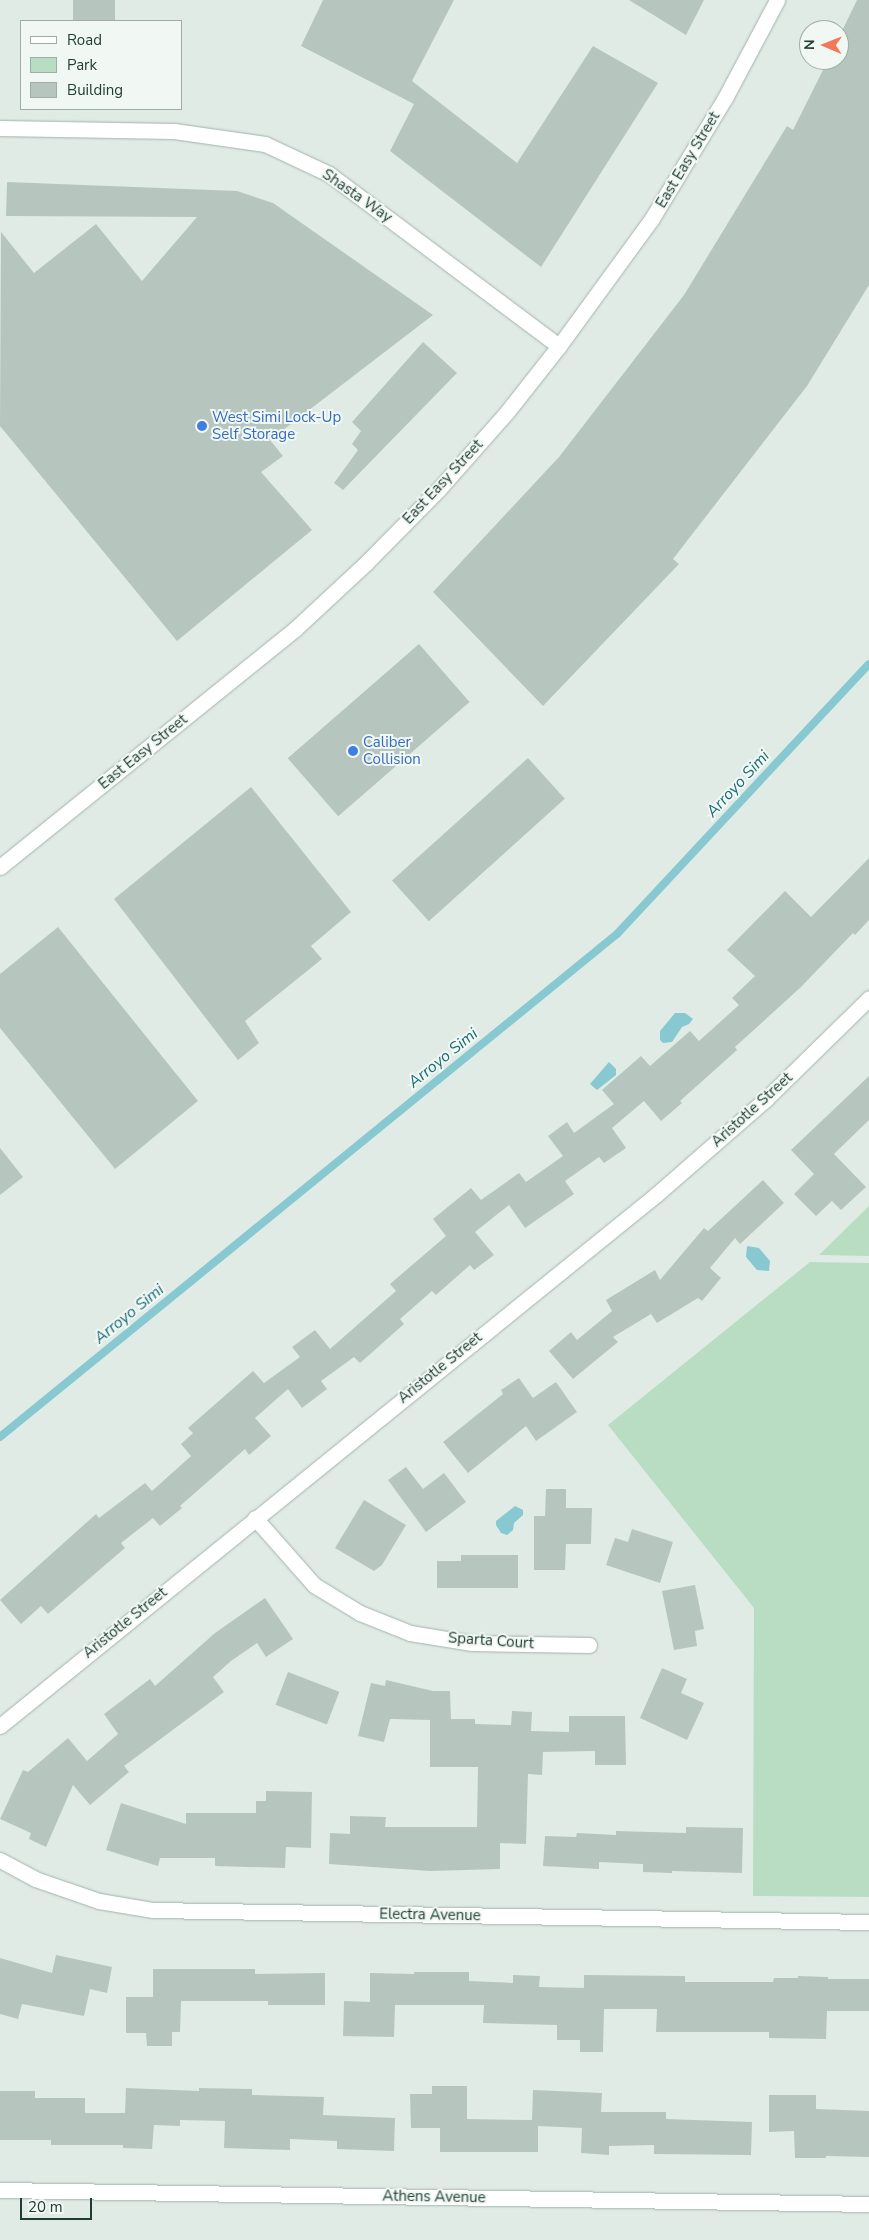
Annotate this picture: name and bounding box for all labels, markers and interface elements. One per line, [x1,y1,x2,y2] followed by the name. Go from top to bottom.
[20,20,182,110] legend
[799,20,849,70] north arrow
[67,30,102,50] text: Road
[800,39,819,50] text: N
[67,55,97,75] text: Park
[67,80,123,100] text: Building
[652,109,724,211] street label: East Easy Street
[319,165,395,227] street label: Shasta Way
[212,408,341,443] place label: West Simi Lock-Up Self Storage
[196,420,208,432] marker: West Simi Lock-Up Self Storage
[399,436,487,528] street label: East Easy Street
[95,711,191,793] street label: East Easy Street
[363,733,421,768] place label: Caliber Collision
[347,745,359,757] marker: Caliber Collision
[702,747,774,821] water label: Arroyo Simi
[404,1024,482,1092] water label: Arroyo Simi
[708,1069,796,1151] street label: Aristotle Street
[90,1280,168,1348] water label: Arroyo Simi
[394,1329,486,1407] street label: Aristotle Street
[79,1584,171,1662] street label: Aristotle Street
[447,1629,535,1653] street label: Sparta Court
[379,1905,481,1925] street label: Electra Avenue
[382,2187,486,2207] street label: Athens Avenue
[22,2188,95,2220] scale bar
[28,2197,63,2217] text: 20 m

